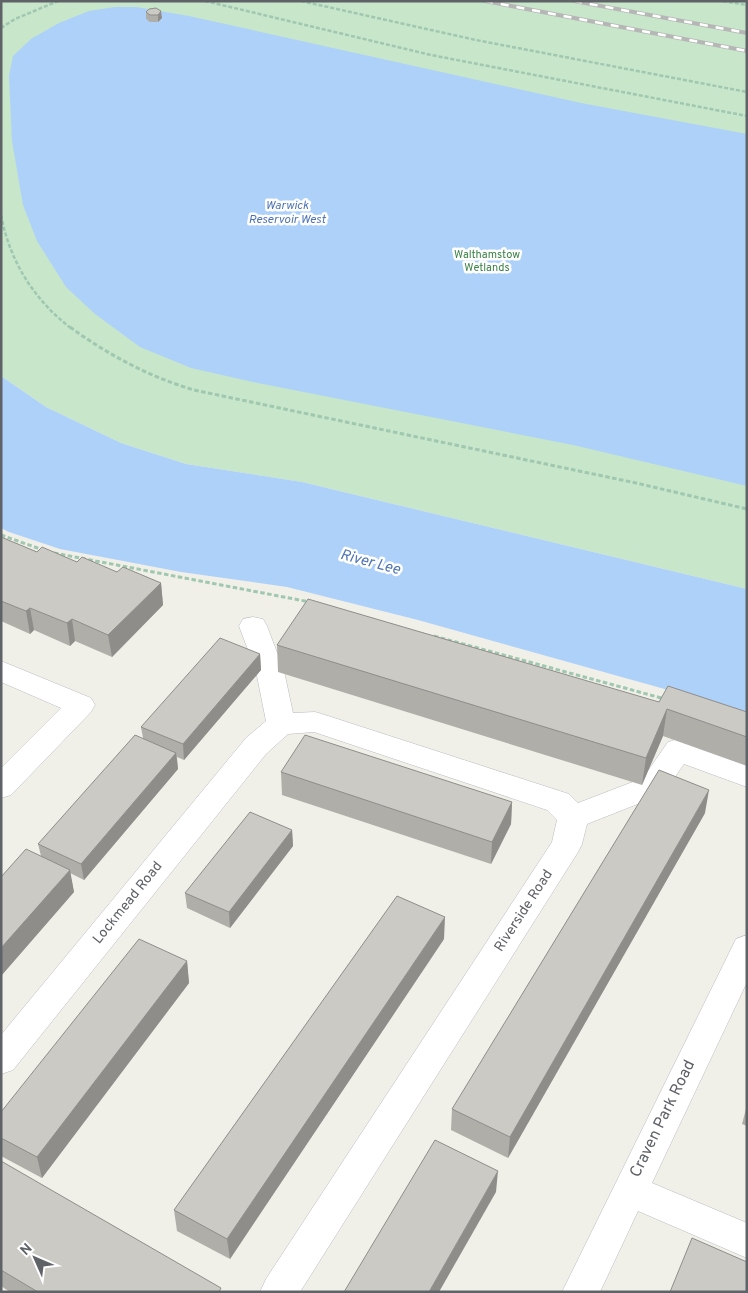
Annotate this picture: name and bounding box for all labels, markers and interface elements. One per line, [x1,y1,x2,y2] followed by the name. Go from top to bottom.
[249,198,326,228] water label: Warwick Reservoir West
[454,248,520,275] park label: Walthamstow Wetlands
[338,546,402,580] water label: River Lee
[90,858,166,948] street label: Lockmead Road
[491,867,557,955] street label: Riverside Road
[626,1057,700,1181] street label: Craven Park Road
[10,1233,60,1283] north arrow
[17,1240,36,1259] text: N

